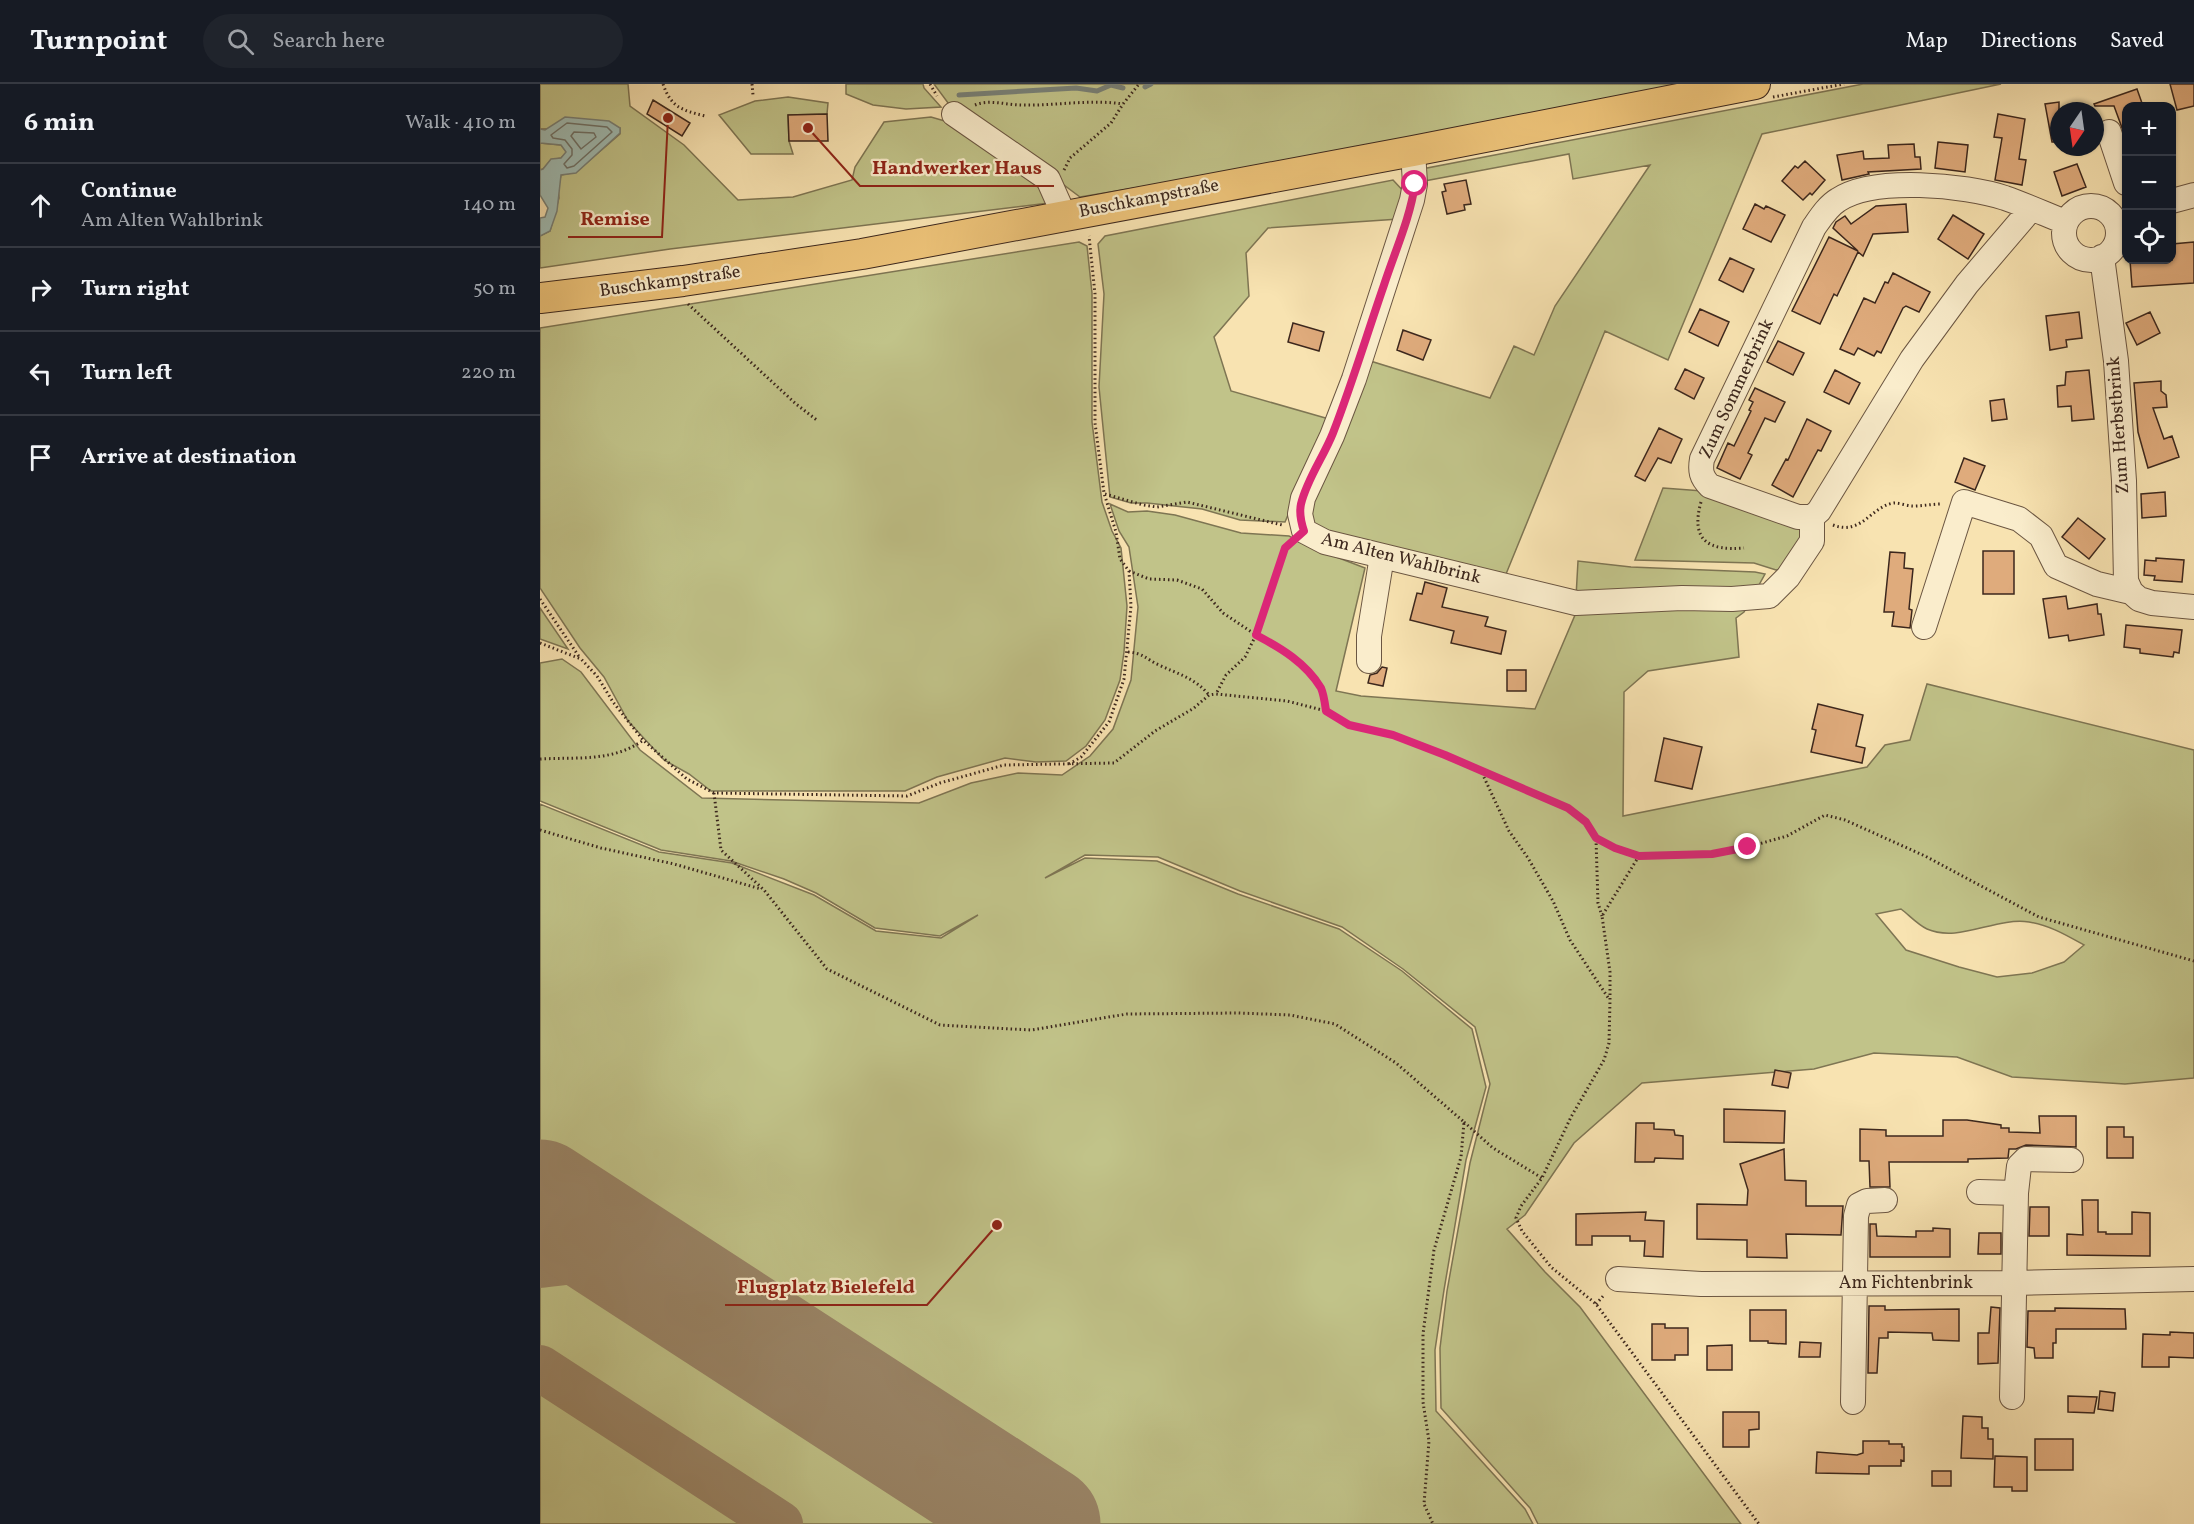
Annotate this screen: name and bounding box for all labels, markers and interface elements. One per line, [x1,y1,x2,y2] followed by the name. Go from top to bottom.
[203,14,623,68] search box
[30,22,167,61] text: Turnpoint
[224,25,257,58] icon: search
[272,26,385,57] text: Search here
[1906,27,1948,56] text: Map
[1981,27,2077,56] text: Directions
[2110,27,2164,56] text: Saved
[2050,102,2104,156] north arrow
[2122,102,2176,264] map controls
[2122,102,2176,156] button: +
[24,105,95,141] text: 6 min
[405,109,516,137] text: Walk · 410 m
[860,148,1054,186] callout: Handwerker Haus
[872,155,1042,183] text: Handwerker Haus
[2122,156,2176,210] button: −
[1401,170,1427,196] route start
[1077,173,1221,225] street label: Buschkampstraße
[81,176,177,207] text: Continue
[24,189,57,222] icon: ahead
[463,191,516,219] text: 140 m
[568,199,662,237] callout: Remise
[580,206,650,234] text: Remise
[81,207,263,235] text: Am Alten Wahlbrink
[2122,210,2176,264] button: locate
[598,260,742,304] street label: Buschkampstraße
[24,273,57,306] icon: right
[81,274,189,305] text: Turn right
[473,275,516,303] text: 50 m
[1694,315,1780,463] street label: Zum Sommerbrink
[2102,355,2136,495] street label: Zum Herbstbrink
[24,357,57,390] icon: left
[81,358,172,389] text: Turn left
[461,359,516,387] text: 220 m
[24,441,57,474] icon: arrive
[81,442,297,473] text: Arrive at destination
[1318,527,1484,591] street label: Am Alten Wahlbrink
[1734,833,1760,859] route end
[725,1267,927,1305] callout: Flugplatz Bielefeld
[1839,1271,1973,1296] street label: Am Fichtenbrink
[737,1274,915,1302] text: Flugplatz Bielefeld

